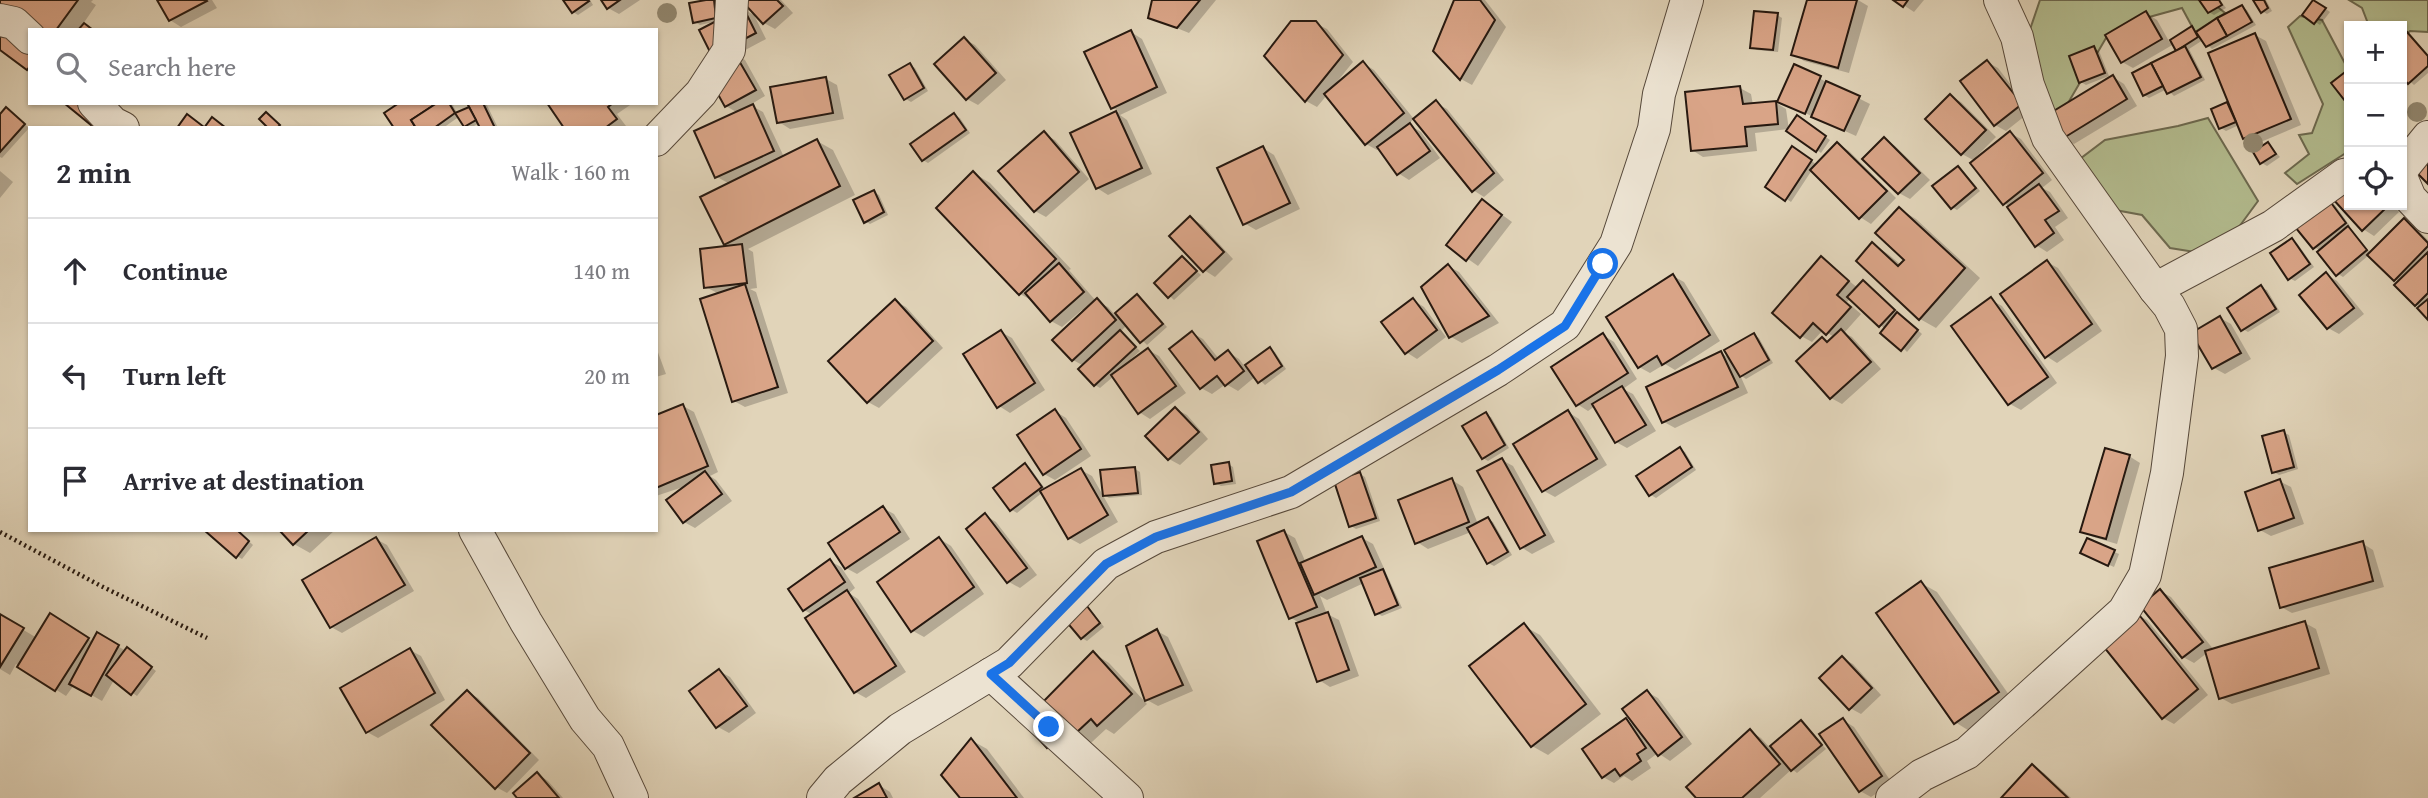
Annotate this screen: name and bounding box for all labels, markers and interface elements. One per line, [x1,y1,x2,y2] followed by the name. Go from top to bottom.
[2344,21,2407,210] map controls
[2344,21,2407,84] button: +
[28,28,658,105] search box
[108,47,236,86] text: Search here
[52,48,90,86] icon: search
[2344,84,2407,147] button: −
[2344,147,2407,210] button: locate
[56,150,131,194] text: 2 min
[511,155,630,188] text: Walk · 160 m
[1587,248,1618,279] route start
[123,251,228,290] text: Continue
[56,252,94,290] icon: ahead
[573,254,630,287] text: 140 m
[123,356,226,395] text: Turn left
[56,357,94,395] icon: left
[584,359,630,392] text: 20 m
[123,461,364,500] text: Arrive at destination
[56,462,94,500] icon: arrive
[1033,711,1064,742] route end

